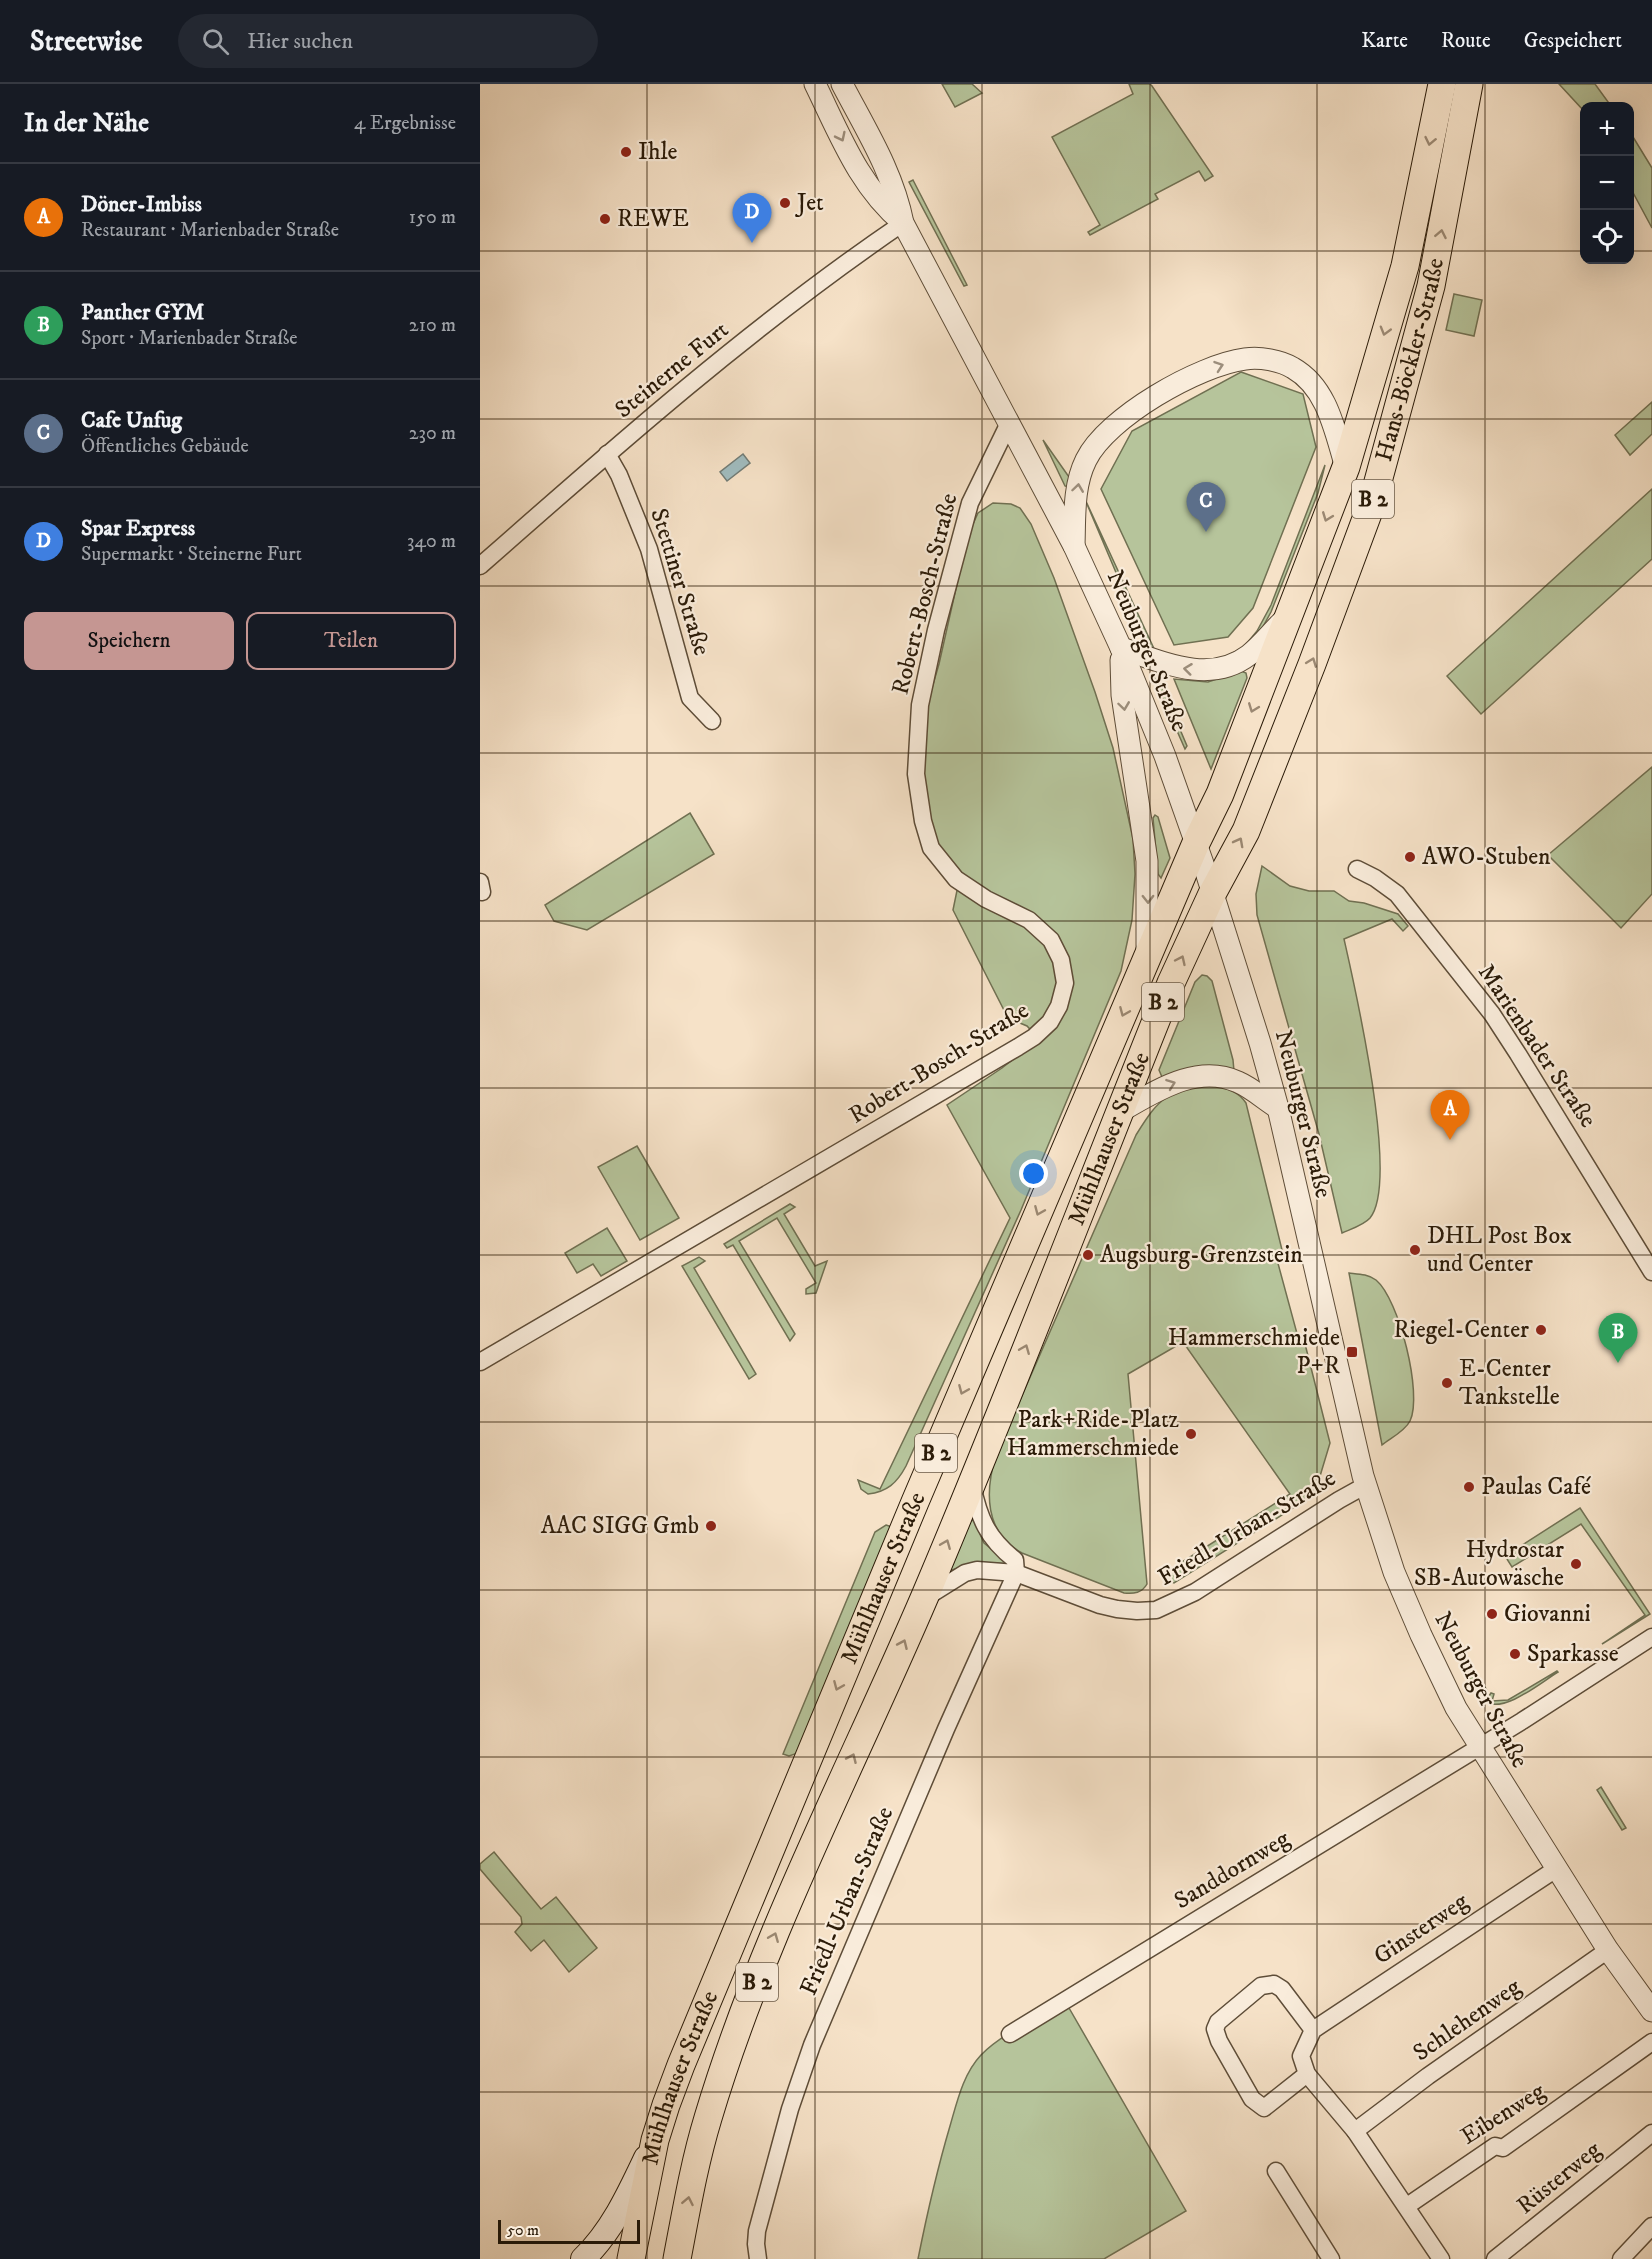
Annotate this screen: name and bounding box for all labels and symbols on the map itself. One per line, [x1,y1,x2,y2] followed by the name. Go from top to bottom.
[834,130,845,141] one-way arrow
[1424,136,1437,146] one-way arrow
[638,137,678,167] place label: Ihle
[619,145,633,159] marker: Ihle
[795,188,824,218] place label: Jet
[732,194,772,243] pin: D
[778,196,792,210] marker: Jet
[617,204,689,234] place label: REWE
[598,212,612,226] marker: REWE
[1434,229,1447,239] one-way arrow
[1369,255,1451,465] street label: Hans-Böckler-Straße
[609,315,735,425] street label: Steinerne Furt
[1380,326,1393,336] one-way arrow
[1213,361,1224,374] one-way arrow
[1352,480,1394,518] road number: B 2
[1186,482,1226,532] pin: C
[1071,483,1084,492] one-way arrow
[885,490,965,698] street label: Robert-Bosch-Straße
[643,505,717,659] street label: Stettiner Straße
[1321,511,1334,522] one-way arrow
[1100,566,1194,736] street label: Neuburger Straße
[1305,657,1318,667] one-way arrow
[1183,663,1192,675] one-way arrow
[1117,701,1129,711] one-way arrow
[1248,702,1260,713] one-way arrow
[1232,838,1244,849] one-way arrow
[1422,842,1551,872] place label: AWO-Stuben
[1403,850,1417,864] marker: AWO-Stuben
[1141,895,1154,904] one-way arrow
[1174,956,1186,967] one-way arrow
[1471,958,1603,1134] street label: Marienbader Straße
[1142,983,1184,1021] road number: B 2
[844,996,1035,1130] street label: Robert-Bosch-Straße
[1119,1006,1131,1017] one-way arrow
[1268,1027,1338,1201] street label: Neuburger Straße
[1062,1048,1157,1230] street label: Mühlhauser Straße
[1165,1079,1176,1092] one-way arrow
[1430,1090,1470,1140] pin: A
[1019,1159,1048,1188] your location
[1034,1204,1046,1215] one-way arrow
[1427,1221,1572,1279] place label: DHL Post Box und Center
[1100,1240,1303,1270] place label: Augsburg-Grenzstein
[1408,1243,1422,1257] marker: DHL Post Box und Center
[1081,1248,1095,1262] marker: Augsburg-Grenzstein
[1598,1314,1638,1363] pin: B
[1393,1315,1529,1345] place label: Riegel-Center
[1168,1323,1340,1381] place label: Hammerschmiede P+R
[1534,1323,1548,1337] marker: Riegel-Center
[1018,1344,1030,1355] one-way arrow
[1345,1345,1359,1359] marker: Hammerschmiede P+R
[1459,1354,1560,1412] place label: E-Center Tankstelle
[1440,1376,1454,1390] marker: E-Center Tankstelle
[958,1384,970,1395] one-way arrow
[1007,1405,1180,1463] place label: Park+Ride-Platz Hammerschmiede
[1184,1427,1198,1441] marker: Park+Ride-Platz Hammerschmiede
[915,1434,957,1472] road number: B 2
[1153,1463,1341,1593] street label: Friedl-Urban-Straße
[1481,1472,1591,1502] place label: Paulas Café
[1462,1480,1476,1494] marker: Paulas Café
[834,1488,932,1669] street label: Mühlhauser Straße
[541,1511,699,1541] place label: AAC SIGG Gmb
[704,1519,718,1533] marker: AAC SIGG Gmb
[1414,1535,1564,1593] place label: Hydrostar SB-Autowäsche
[939,1539,951,1550] one-way arrow
[1569,1557,1583,1571] marker: Hydrostar SB-Autowäsche
[1504,1599,1591,1629] place label: Giovanni
[1427,1607,1535,1773] street label: Neuburger Straße
[1485,1607,1499,1621] marker: Giovanni
[896,1639,908,1650] one-way arrow
[1527,1639,1619,1669] place label: Sparkasse
[1508,1647,1522,1661] marker: Sparkasse
[833,1680,845,1691] one-way arrow
[845,1753,857,1764] one-way arrow
[794,1802,900,2000] street label: Friedl-Urban-Straße
[1169,1824,1295,1916] street label: Sanddornweg
[1368,1886,1474,1971] street label: Ginsterweg
[767,1932,780,1943] one-way arrow
[736,1963,778,2001] road number: B 2
[1407,1972,1527,2068] street label: Schlehenweg
[635,1986,725,2168] street label: Mühlhauser Straße
[1455,2076,1551,2152] street label: Eibenweg
[1511,2135,1607,2221] street label: Rüsterweg
[681,2197,694,2207] one-way arrow
[498,2217,640,2244] scale bar

